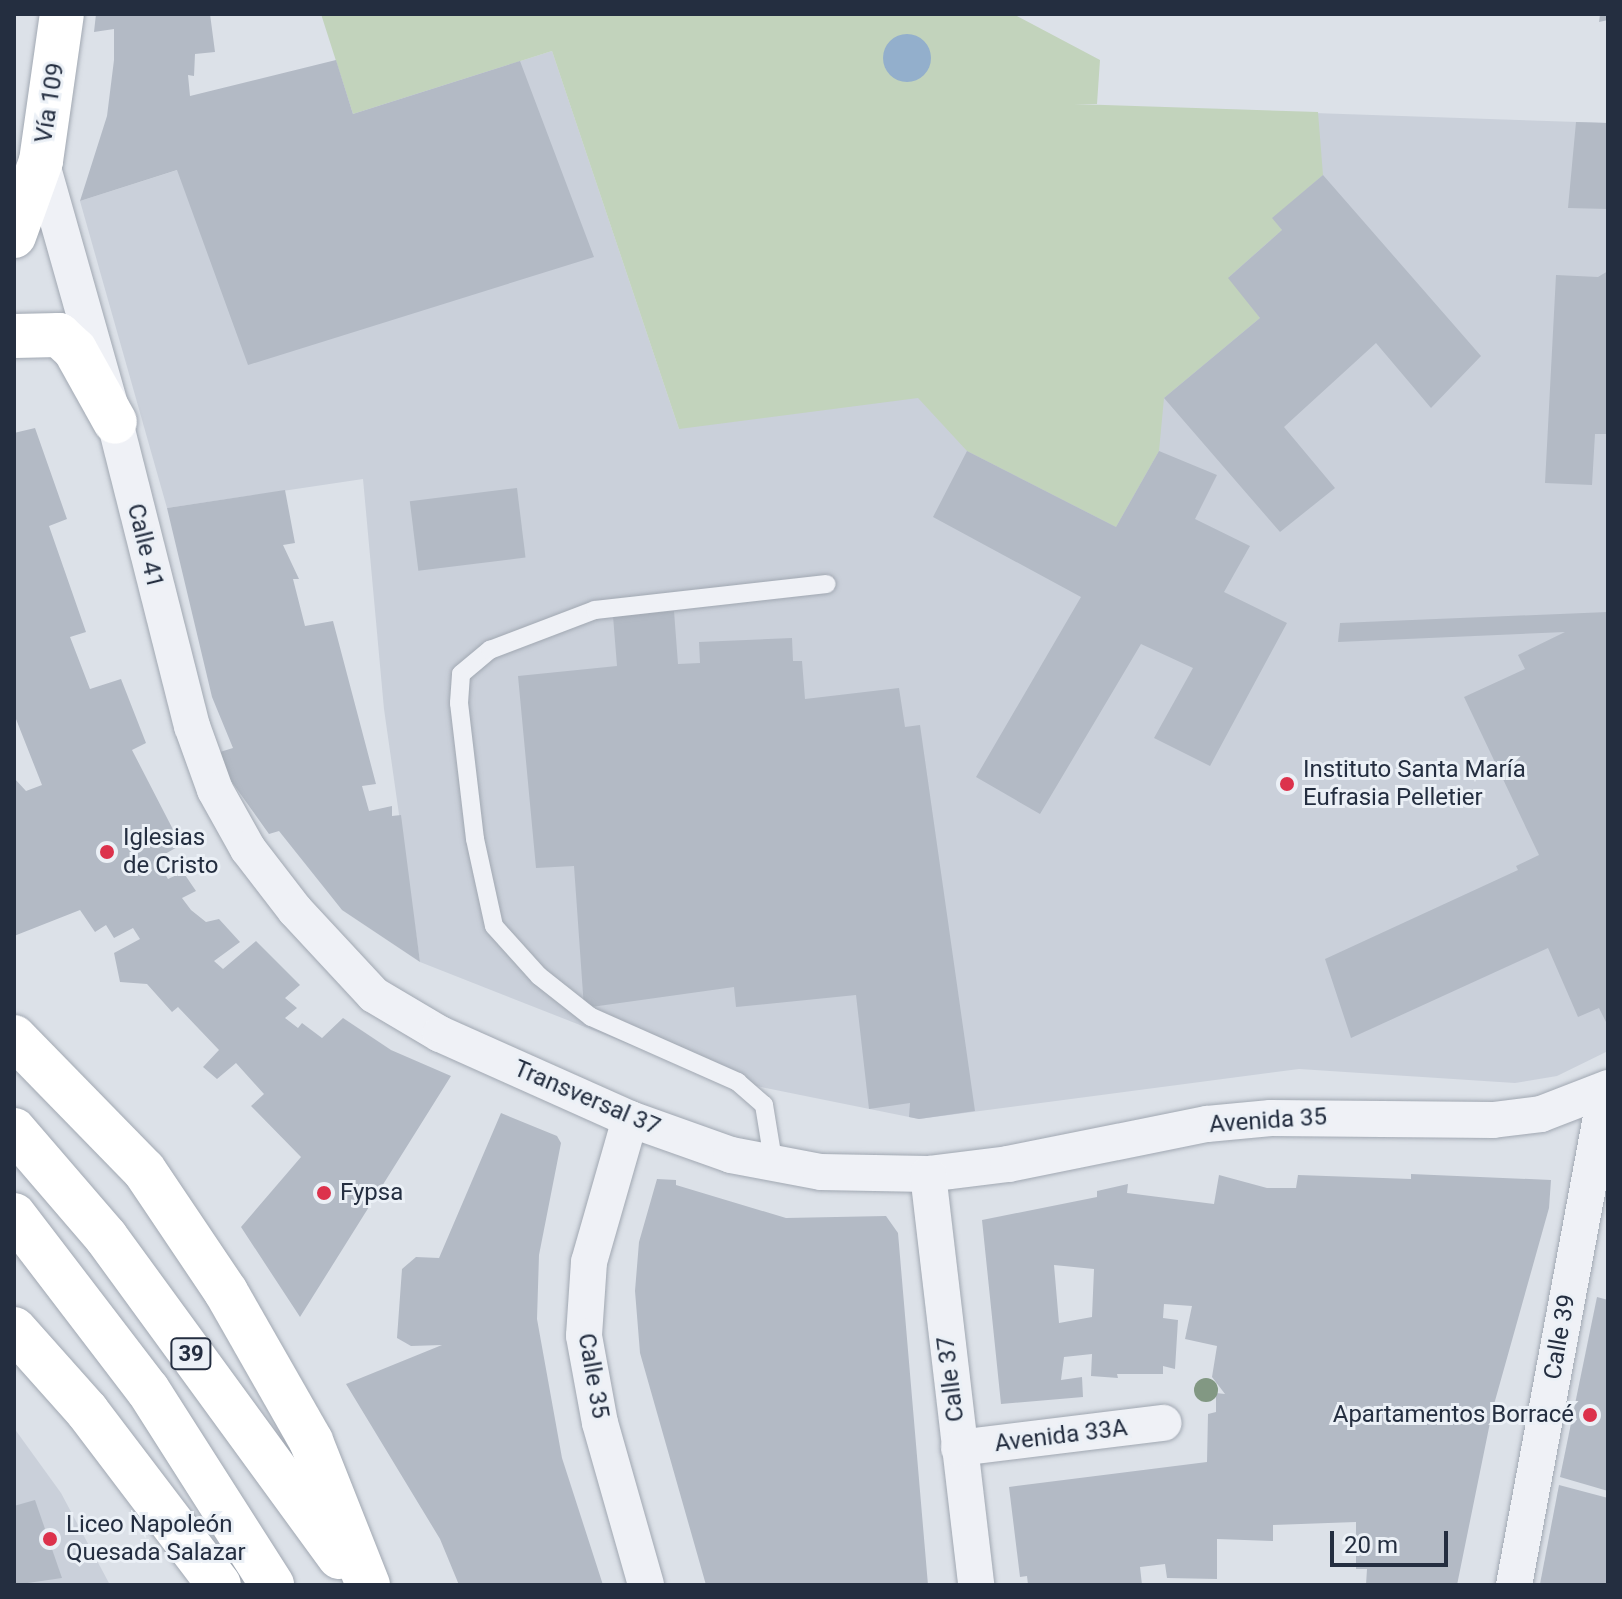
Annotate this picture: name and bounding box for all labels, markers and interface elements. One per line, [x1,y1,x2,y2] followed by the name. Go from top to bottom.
[29,61,71,145] street label: Vía 109
[121,501,169,591] street label: Calle 41
[1303,756,1526,812] place label: Instituto Santa María Eufrasia Pelletier
[1278,775,1296,793] marker: Instituto Santa María Eufrasia Pelletier
[123,824,218,880] place label: Iglesias de Cristo
[98,843,116,861] marker: Iglesias de Cristo
[509,1054,665,1142] street label: Transversal 37
[1208,1103,1328,1139] street label: Avenida 35
[340,1179,403,1207] place label: Fypsa
[315,1184,333,1202] marker: Fypsa
[1538,1292,1582,1382] street label: Calle 39
[571,1331,615,1421] street label: Calle 35
[931,1335,971,1423] street label: Calle 37
[169,1336,213,1372] road number: 39
[1333,1401,1574,1429] place label: Apartamentos Borracé
[1581,1406,1599,1424] marker: Apartamentos Borracé
[993,1414,1129,1458] street label: Avenida 33A
[66,1511,246,1567] place label: Liceo Napoleón Quesada Salazar
[1334,1515,1452,1565] scale bar
[41,1530,59,1548] marker: Liceo Napoleón Quesada Salazar
[1344,1531,1398,1559] text: 20 m

